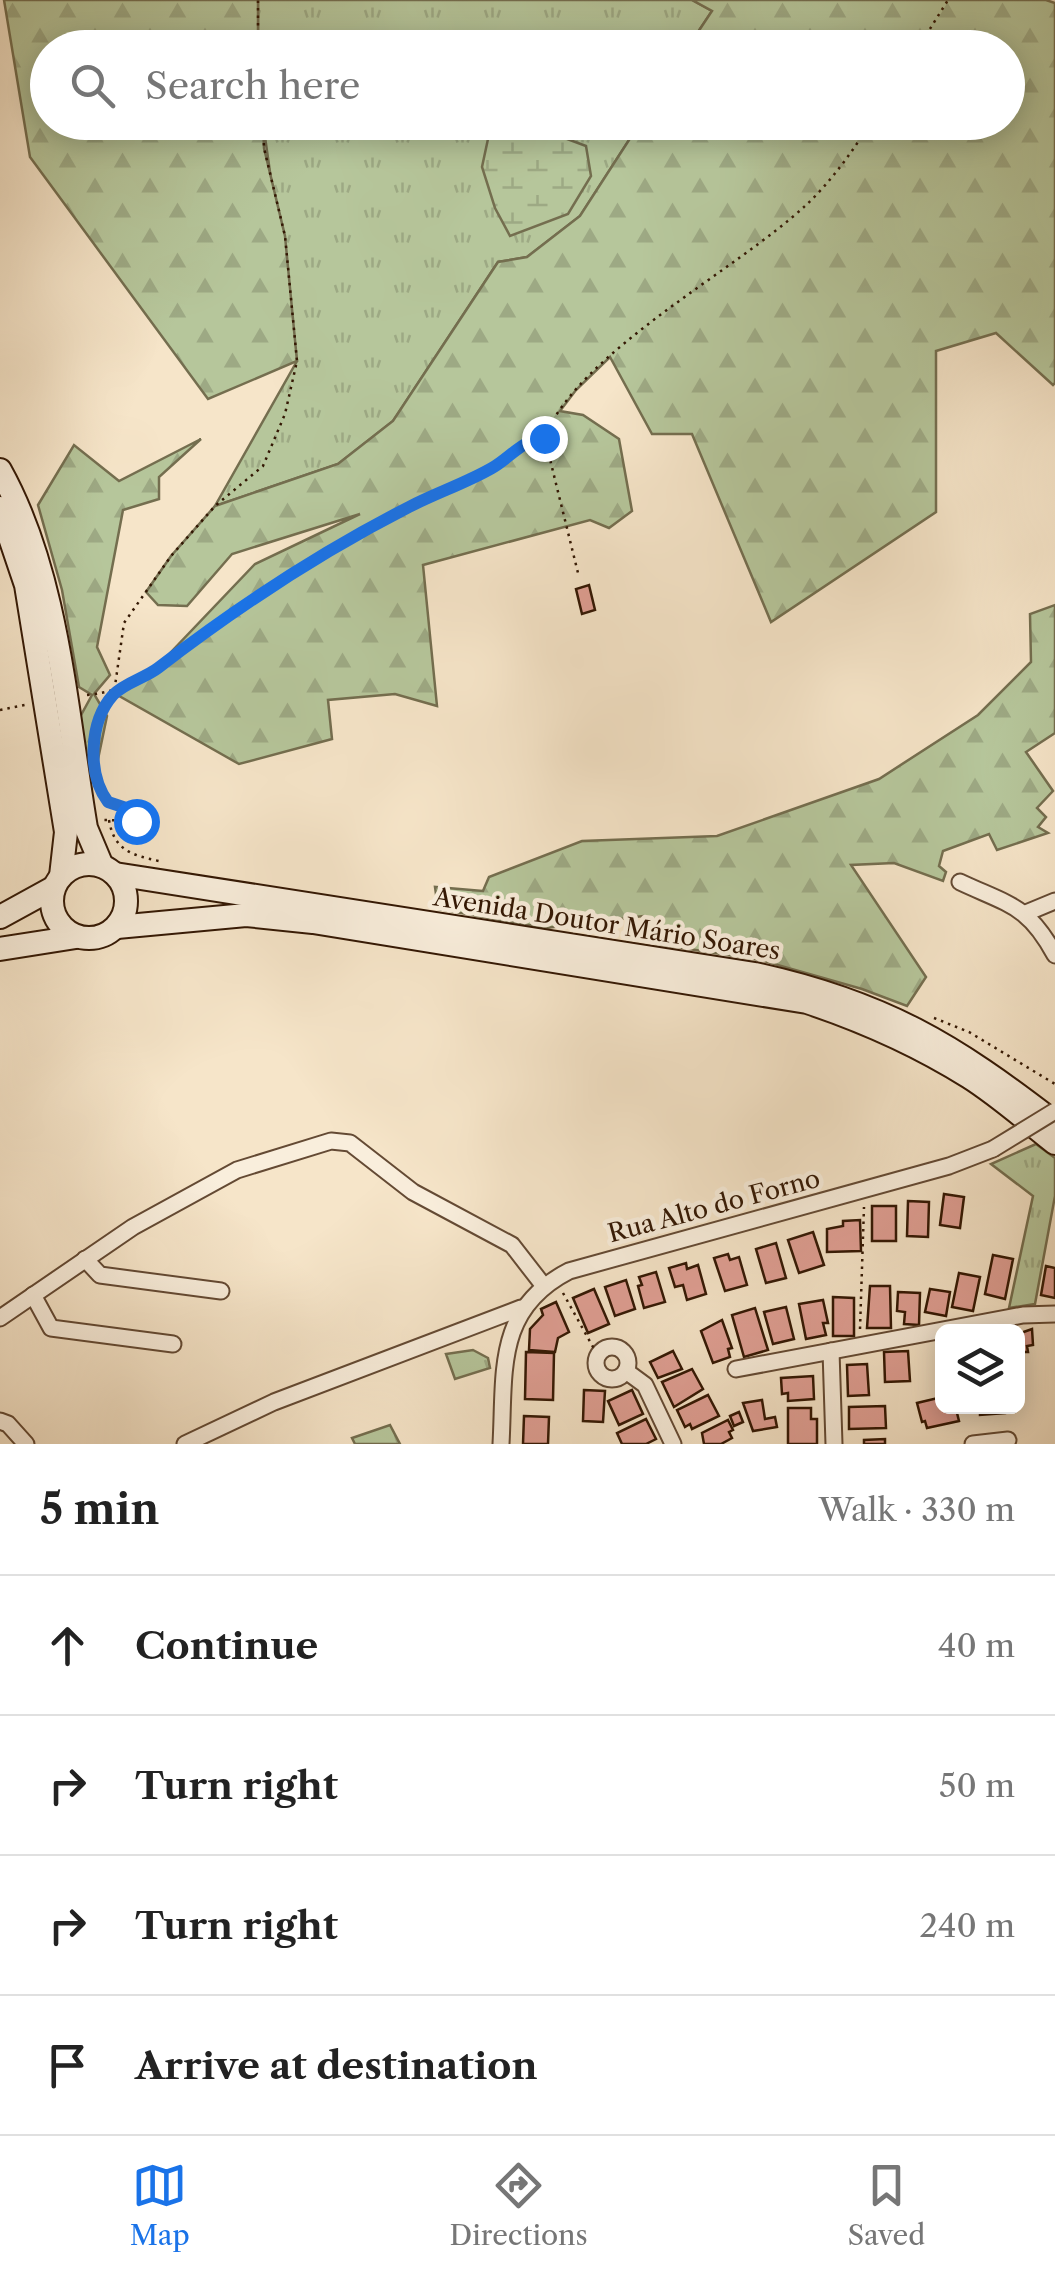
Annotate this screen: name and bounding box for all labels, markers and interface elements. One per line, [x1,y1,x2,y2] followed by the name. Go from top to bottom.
[30,30,1025,140] search box
[65,58,120,113] icon: search
[145,62,360,109] text: Search here
[522,416,568,462] route end
[114,799,160,845] route start
[430,881,783,967] street label: Avenida Doutor Mário Soares
[605,1163,823,1249] street label: Rua Alto do Forno
[935,1324,1025,1414] map controls
[935,1324,1025,1414] button: layers
[40,1483,159,1535] text: 5 min
[819,1490,1015,1529] text: Walk · 330 m
[40,1618,95,1673] icon: ahead
[135,1622,318,1669] text: Continue
[938,1626,1015,1665] text: 40 m
[40,1758,95,1813] icon: right
[135,1762,338,1809] text: Turn right
[939,1766,1015,1805] text: 50 m
[40,1898,95,1953] icon: right
[135,1902,338,1949] text: Turn right
[919,1906,1015,1945] text: 240 m
[40,2038,95,2093] icon: arrive
[135,2042,538,2089] text: Arrive at destination
[130,2158,190,2252] tab: Map
[449,2158,588,2252] tab: Directions
[847,2158,925,2252] tab: Saved

